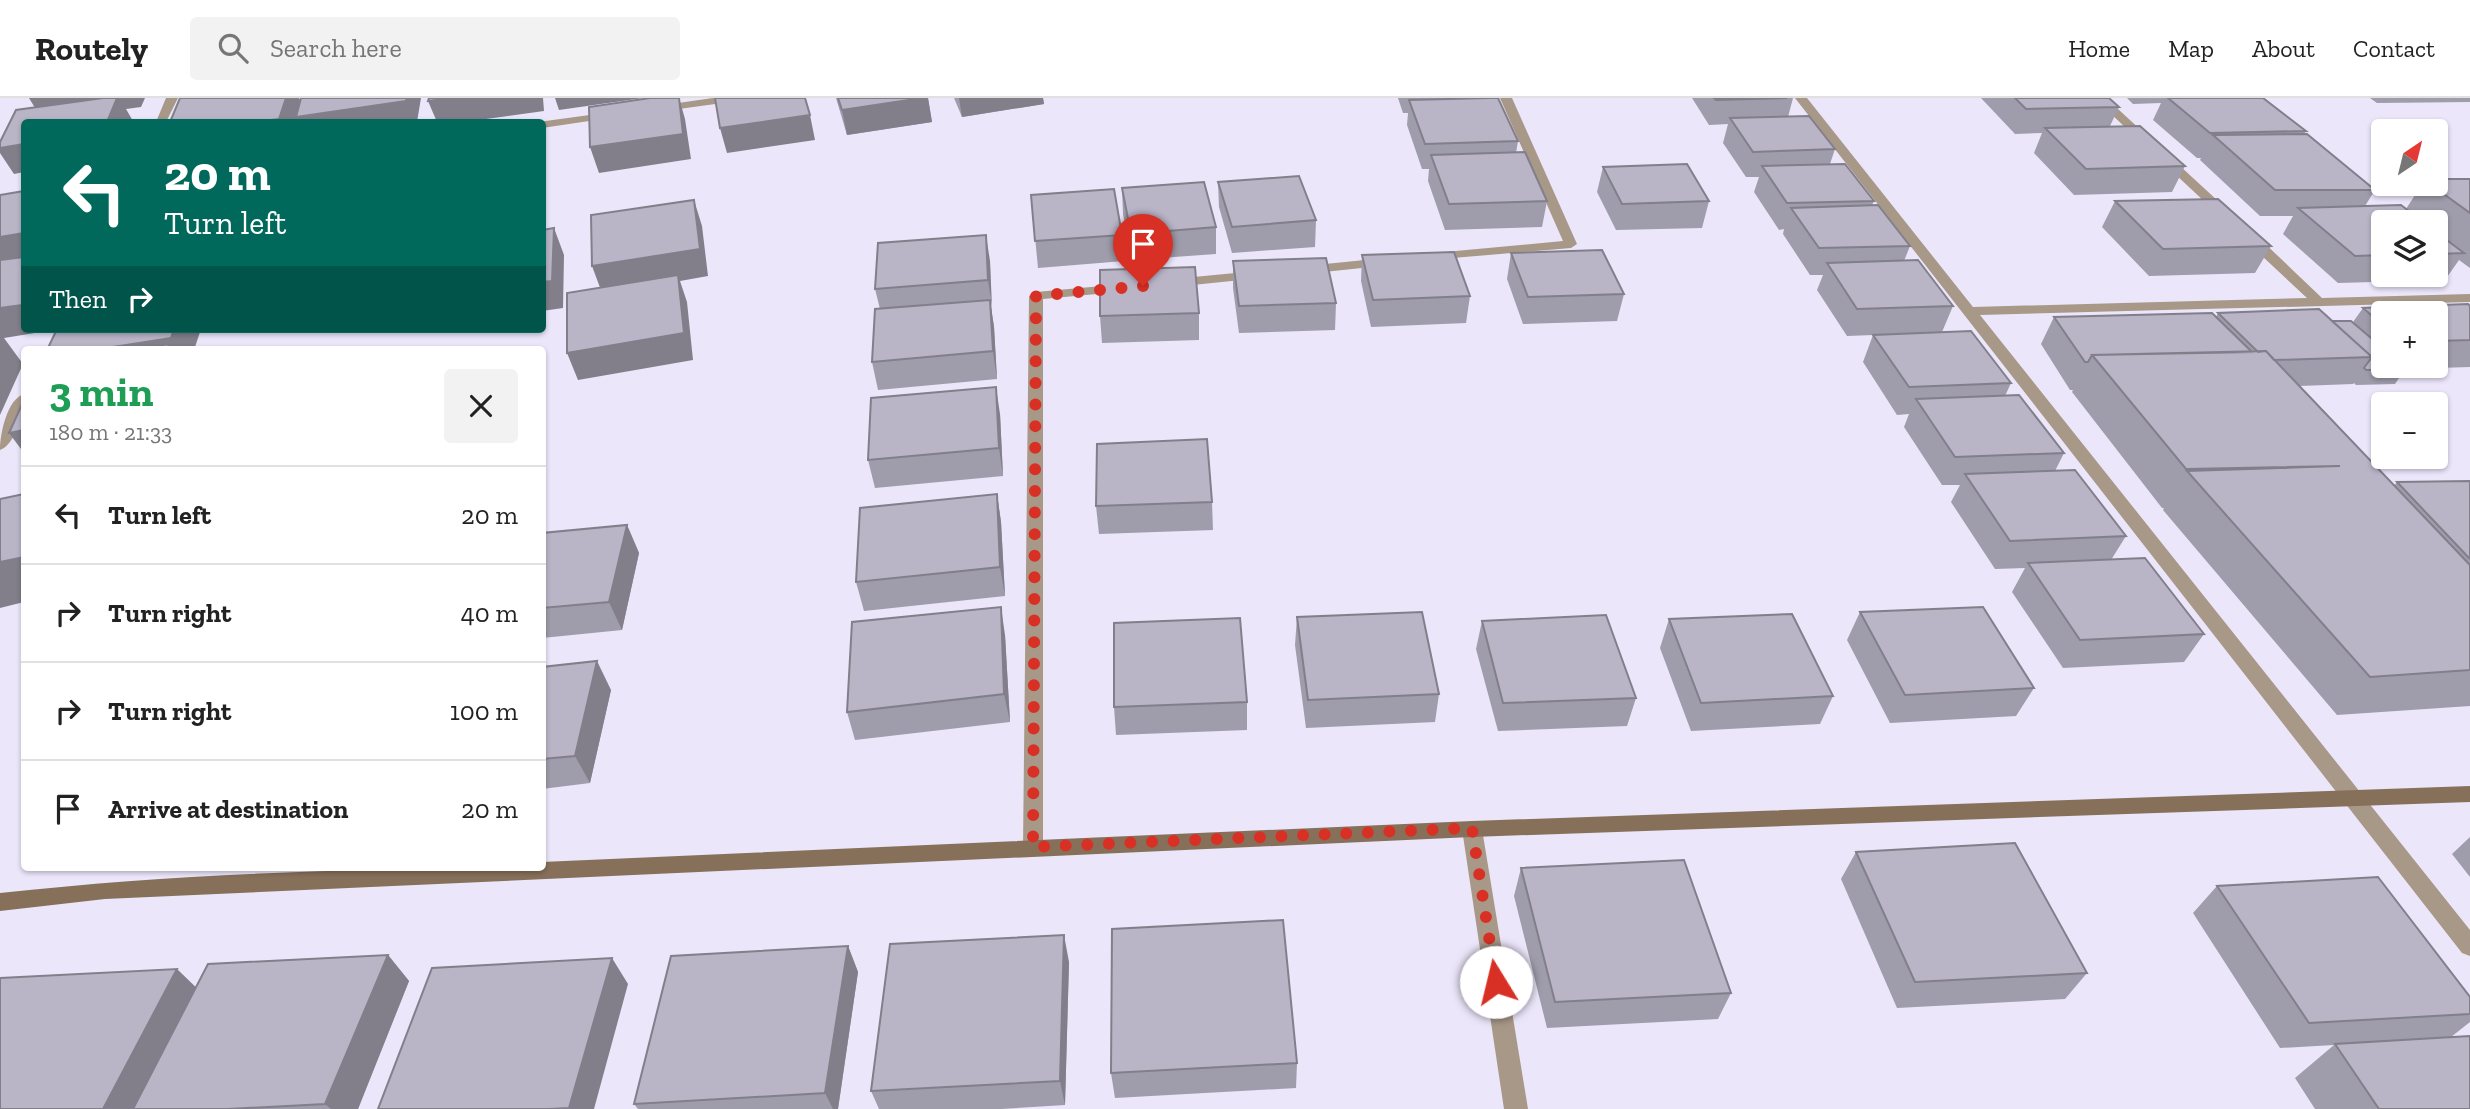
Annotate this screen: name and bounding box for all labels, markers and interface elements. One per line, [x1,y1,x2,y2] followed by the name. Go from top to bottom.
[190,17,680,80] search box
[35,29,148,68] text: Routely
[214,29,252,67] icon: search
[270,32,402,64] text: Search here
[2068,34,2130,63] text: Home
[2168,34,2214,63] text: Map
[2252,34,2315,63] text: About
[2353,34,2435,63] text: Contact
[2371,119,2448,196] north arrow
[2371,119,2448,469] map controls
[164,144,271,203] text: 20 m
[49,147,140,238] icon: left
[164,204,286,242] text: Turn left
[2371,210,2448,287] button: layers
[1113,214,1173,286] pin
[1124,225,1162,263] icon: arrive
[121,280,159,318] icon: right
[49,283,107,315] text: Then
[2371,301,2448,378] button: +
[49,366,154,417] text: 3 min
[444,369,518,443] button: close
[2371,392,2448,469] button: −
[49,418,172,446] text: 180 m · 21:33
[49,496,87,534] icon: left
[108,499,211,531] text: Turn left
[461,499,518,531] text: 20 m
[49,594,87,632] icon: right
[108,597,231,629] text: Turn right
[461,597,518,629] text: 40 m
[49,692,87,730] icon: right
[108,695,231,727] text: Turn right
[450,695,518,727] text: 100 m
[49,790,87,828] icon: arrive
[108,793,348,825] text: Arrive at destination
[461,793,518,825] text: 20 m
[1459,945,1533,1019] position arrow

